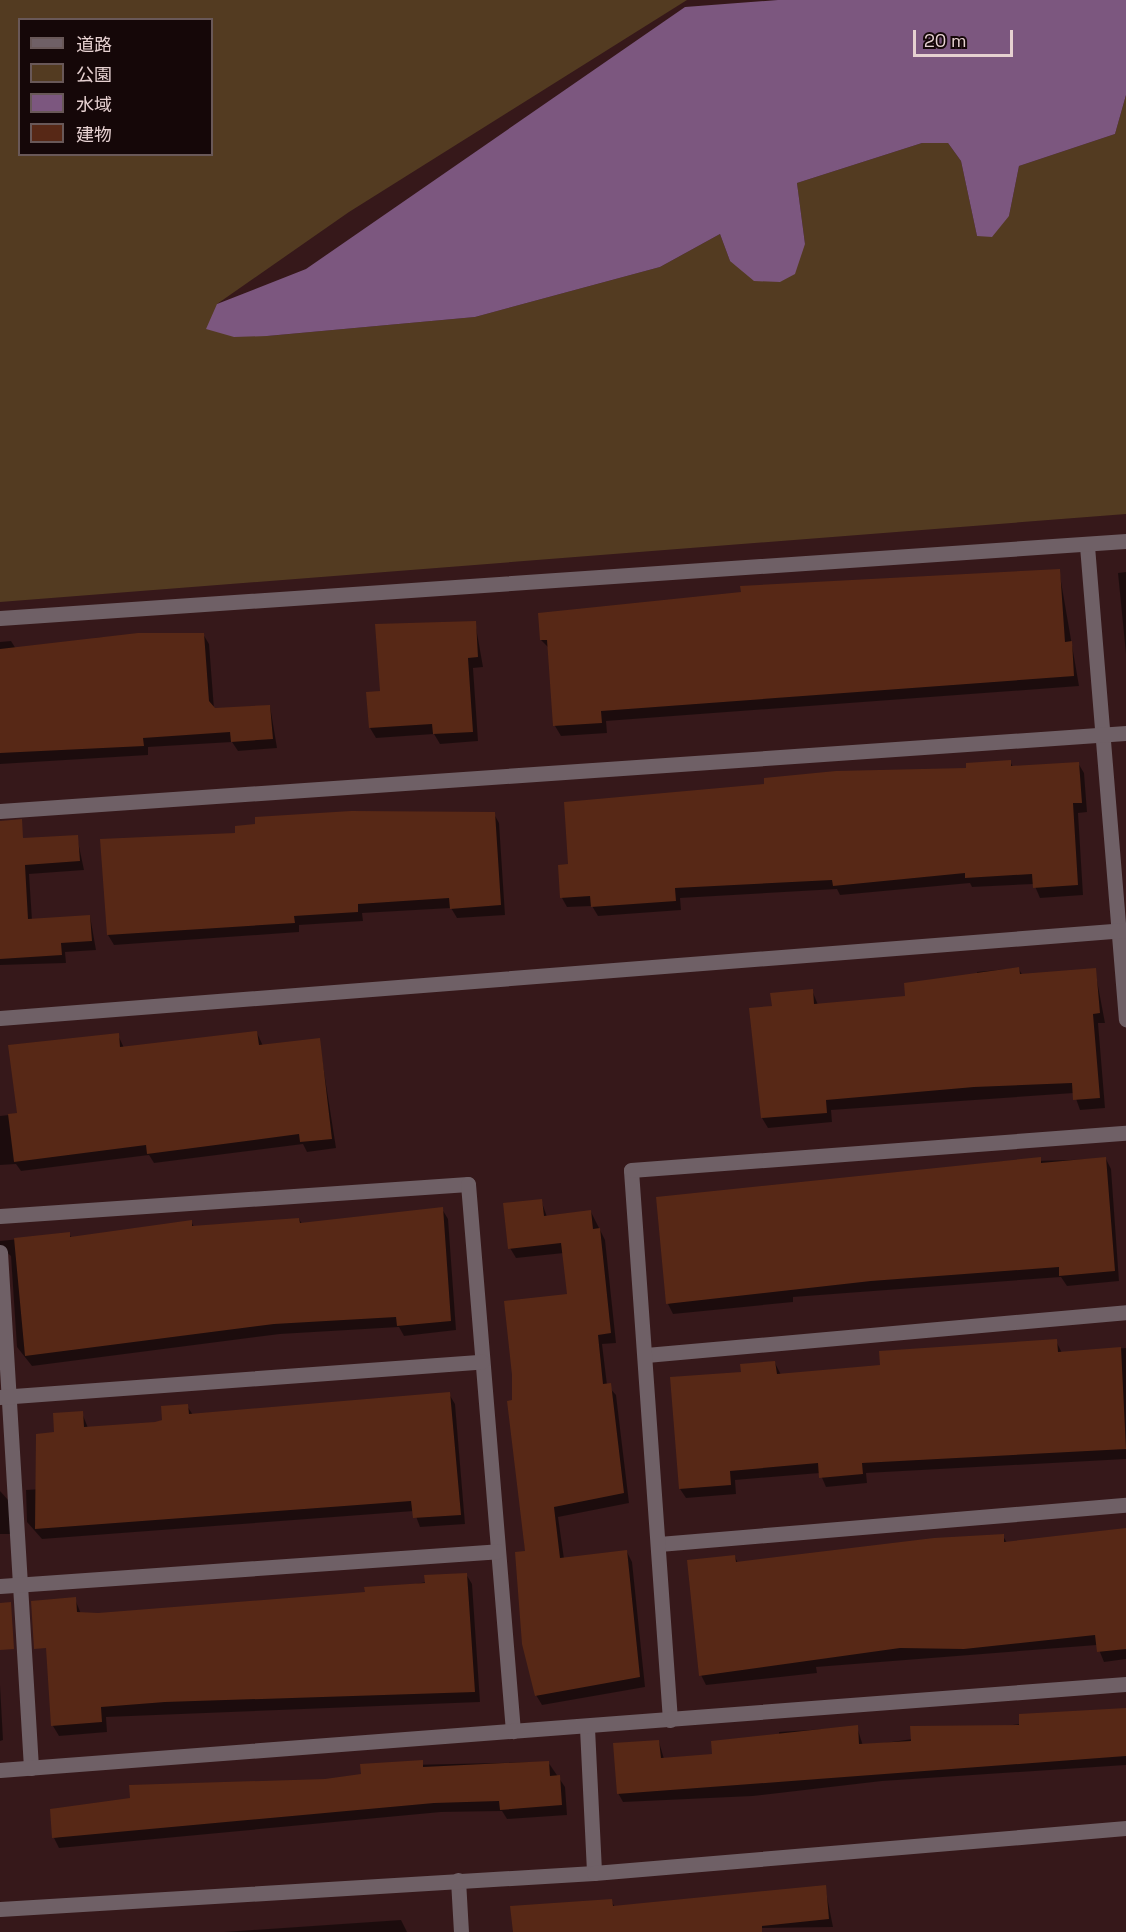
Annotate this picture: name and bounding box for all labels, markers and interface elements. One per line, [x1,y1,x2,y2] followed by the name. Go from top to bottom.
[18,18,213,156] legend
[916,18,1016,56] scale bar
[924,29,967,52] text: 20 m
[76,33,112,56] text: 道路
[76,63,112,86] text: 公園
[76,93,112,116] text: 水域
[76,123,112,146] text: 建物

